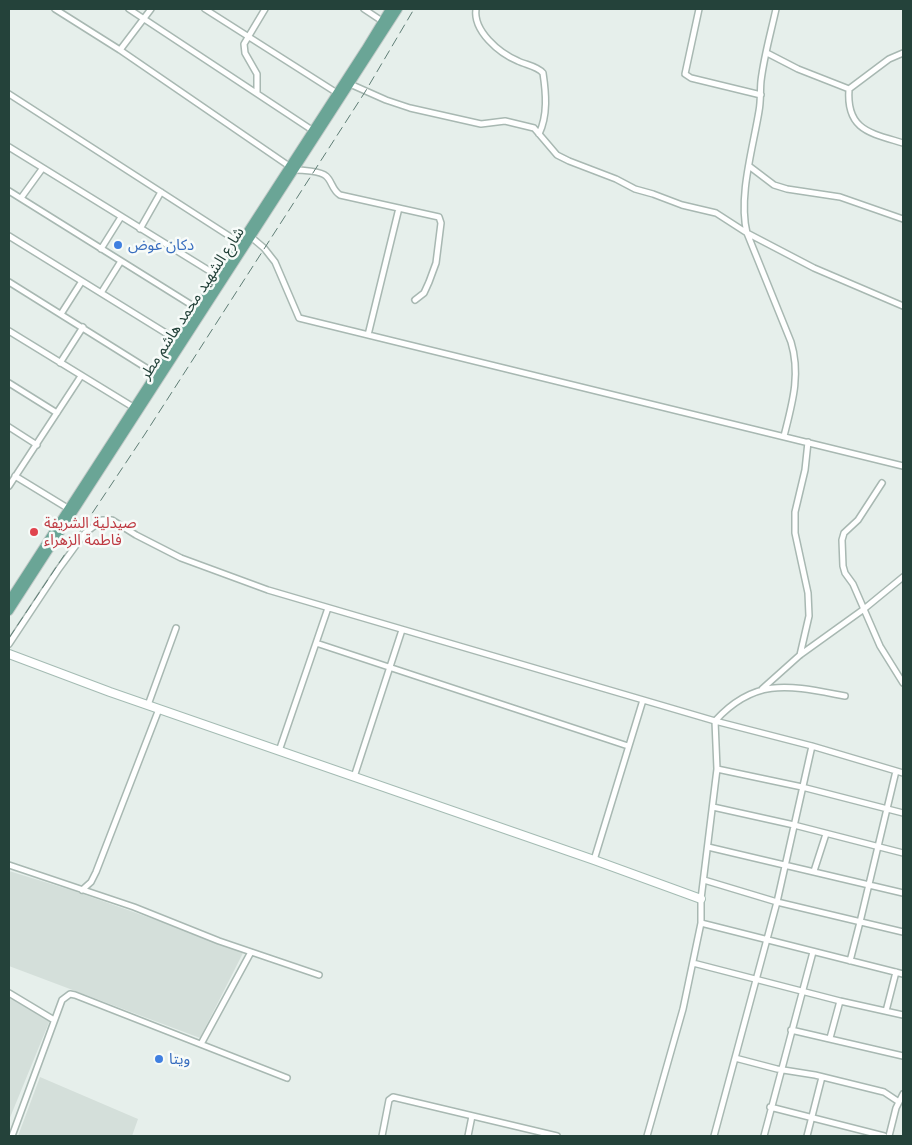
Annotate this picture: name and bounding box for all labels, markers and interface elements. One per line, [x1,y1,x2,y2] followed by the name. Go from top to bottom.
[136,224,248,382] street label: شارع الشهيد محمد هاشم مطر
[128,236,194,254] place label: دكان عوض
[112,239,124,251] marker: دكان عوض
[44,514,137,549] place label: صيدلية الشريفة فاطمة الزهراء
[28,526,40,538] marker: صيدلية الشريفة فاطمة الزهراء
[169,1050,190,1068] place label: ويتا
[153,1053,165,1065] marker: ويتا

